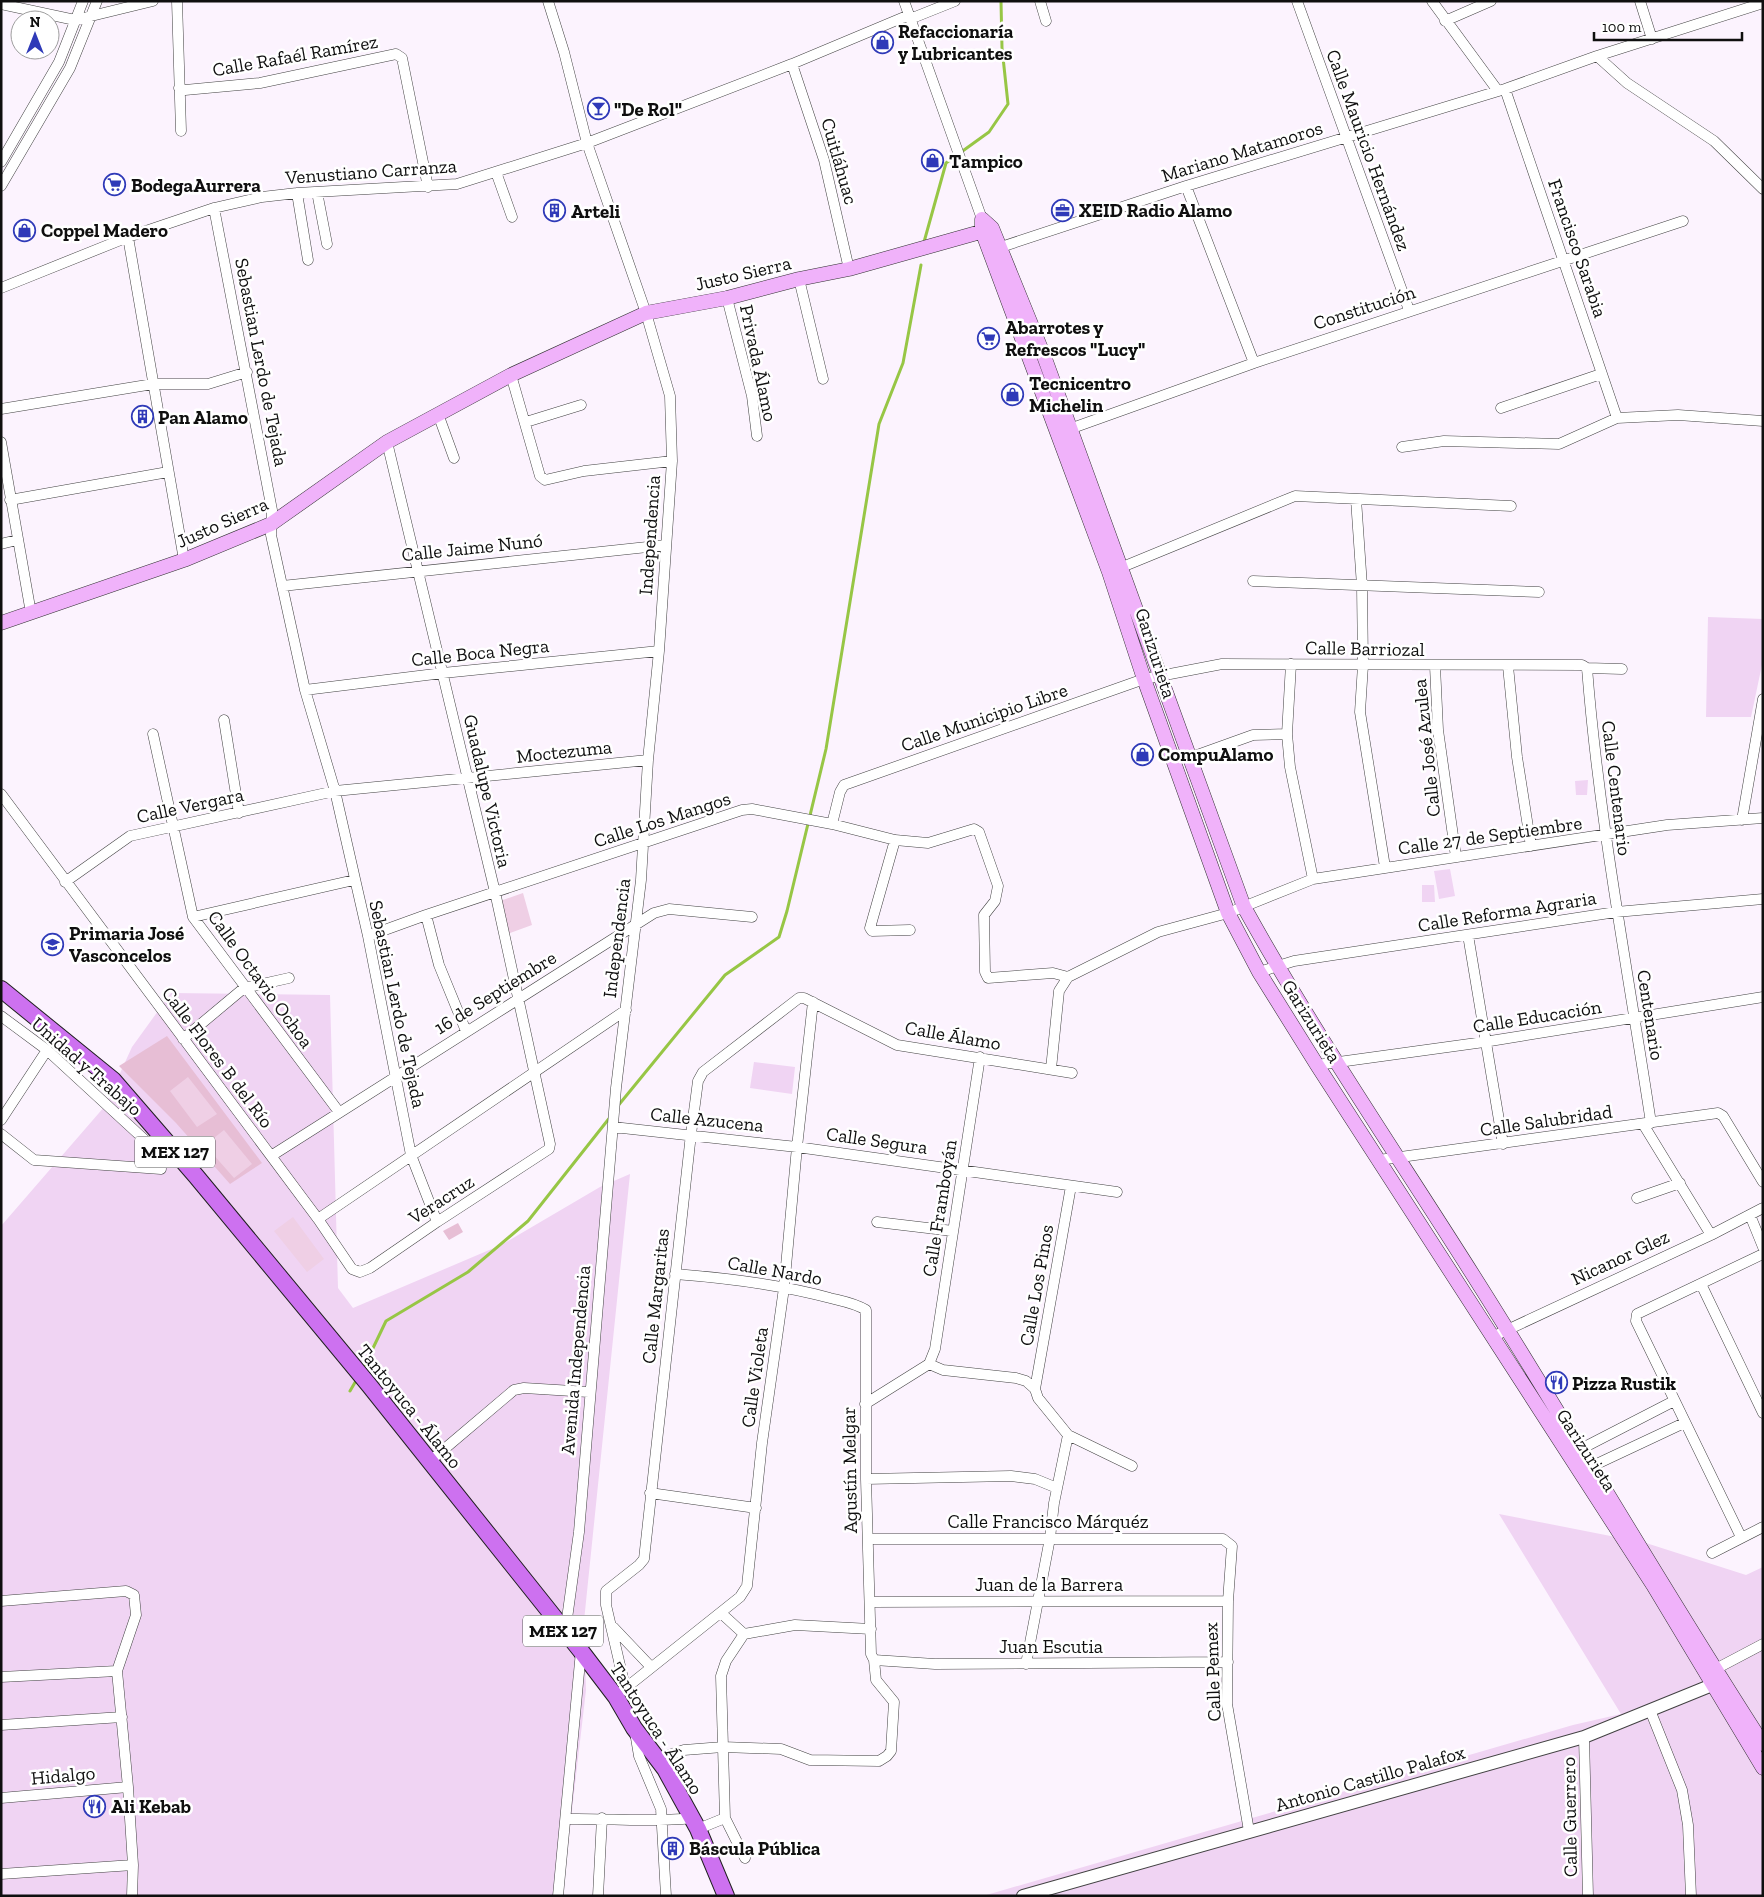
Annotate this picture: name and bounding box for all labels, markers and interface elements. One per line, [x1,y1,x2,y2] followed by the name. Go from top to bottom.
[10,10,60,60] north arrow
[1594,10,1742,42] scale bar
[30,14,41,31] text: N
[1602,18,1641,36] text: 100 m
[898,20,1014,65] place label: Refaccionaría y Lubricantes
[211,30,380,81] street label: Calle Rafaél Ramírez
[870,30,894,54] shop icon: Refaccionaría y Lubricantes
[1321,46,1416,254] street label: Calle Mauricio Hernández
[586,97,610,121] bar icon: "De Rol"
[614,98,682,121] place label: "De Rol"
[816,115,863,207] street label: Cuitláhuac
[1159,116,1326,187] street label: Mariano Matamoros
[921,149,945,173] shop icon: Tampico
[949,150,1023,173] place label: Tampico
[284,154,458,189] street label: Venustiano Carranza
[103,173,127,197] supermarket icon: BodegaAurrera
[131,174,261,197] place label: BodegaAurrera
[1543,176,1612,320] street label: Francisco Sarabia
[1051,198,1075,222] office icon: XEID Radio Alamo
[543,199,567,223] building icon: Arteli
[1079,199,1232,222] place label: XEID Radio Alamo
[571,200,621,223] place label: Arteli
[13,218,37,242] shop icon: Coppel Madero
[41,219,168,242] place label: Coppel Madero
[693,251,793,296] street label: Justo Sierra
[230,256,293,468] street label: Sebastian Lerdo de Tejada
[1310,280,1418,335] street label: Constitución
[735,303,782,424] street label: Privada Álamo
[1005,316,1145,361] place label: Abarrotes y Refrescos "Lucy"
[977,326,1001,350] supermarket icon: Abarrotes y Refrescos "Lucy"
[1029,372,1131,417] place label: Tecnicentro Michelin
[1001,382,1025,406] shop icon: Tecnicentro Michelin
[130,405,154,429] building icon: Pan Alamo
[158,406,248,429] place label: Pan Alamo
[634,474,665,596] street label: Independencia
[173,492,272,553] street label: Justo Sierra
[400,529,544,566] street label: Calle Jaime Nunó
[1130,605,1181,701] street label: Garizurieta
[410,634,550,671] street label: Calle Boca Negra
[1305,636,1425,661] street label: Calle Barriozal
[898,678,1071,757] street label: Calle Municipio Libre
[1408,678,1445,818] street label: Calle José Azulea
[459,712,516,870] street label: Guadalupe Victoria
[1597,719,1636,857] street label: Calle Centenario
[515,735,613,768] street label: Moctezuma
[1130,742,1154,766] shop icon: CompuAlamo
[1158,743,1274,766] place label: CompuAlamo
[134,783,246,828] street label: Calle Vergara
[591,786,734,852] street label: Calle Los Mangos
[1396,811,1584,860] street label: Calle 27 de Septiembre
[598,877,635,999] street label: Independencia
[1416,886,1598,937] street label: Calle Reforma Agraria
[364,898,431,1110] street label: Sebastian Lerdo de Tejada
[203,906,318,1053] street label: Calle Octavio Ochoa
[69,922,184,967] place label: Primaria José Vasconcelos
[41,932,65,956] school or university icon: Primaria José Vasconcelos
[430,946,561,1039] street label: 16 de Septiembre
[1632,968,1669,1062] street label: Centenario
[1277,976,1346,1067] street label: Garizurieta
[157,982,278,1133] street label: Calle Flores B del Río
[1471,995,1603,1038] street label: Calle Educación
[27,1012,147,1121] street label: Unidad y Trabajo
[903,1016,1003,1055] street label: Calle Álamo
[1478,1100,1614,1141] street label: Calle Salubridad
[649,1102,765,1137] street label: Calle Azucena
[825,1122,929,1159] street label: Calle Segura
[135,1136,215,1168] road number: MEX 127
[917,1138,962,1278] street label: Calle Framboyán
[403,1170,478,1230] street label: Veracruz
[1015,1223,1058,1348] street label: Calle Los Pinos
[1568,1225,1673,1290] street label: Nicanor Glez
[637,1227,674,1365] street label: Calle Margaritas
[726,1251,824,1290] street label: Calle Nardo
[556,1264,595,1456] street label: Avenida Independencia
[736,1325,773,1429] street label: Calle Violeta
[352,1339,467,1473] street label: Tantoyuca - Álamo
[1544,1371,1568,1395] restaurant icon: Pizza Rustik
[1572,1372,1676,1395] place label: Pizza Rustik
[1551,1405,1622,1496] street label: Garizurieta
[837,1406,862,1534] street label: Agustín Melgar
[948,1510,1149,1533] street label: Calle Francisco Márquéz
[975,1573,1123,1596] street label: Juan de la Barrera
[523,1615,603,1646] road number: MEX 127
[1199,1622,1226,1722] street label: Calle Pemex
[999,1635,1103,1658] street label: Juan Escutia
[605,1658,708,1799] street label: Tantoyuca - Álamo
[1273,1740,1468,1817] street label: Antonio Castillo Palafox
[1557,1756,1582,1877] street label: Calle Guerrero
[30,1761,96,1790] street label: Hidalgo
[83,1794,107,1818] restaurant icon: Ali Kebab
[111,1795,192,1818] place label: Ali Kebab
[661,1836,685,1860] building icon: Báscula Pública
[689,1837,821,1860] place label: Báscula Pública

